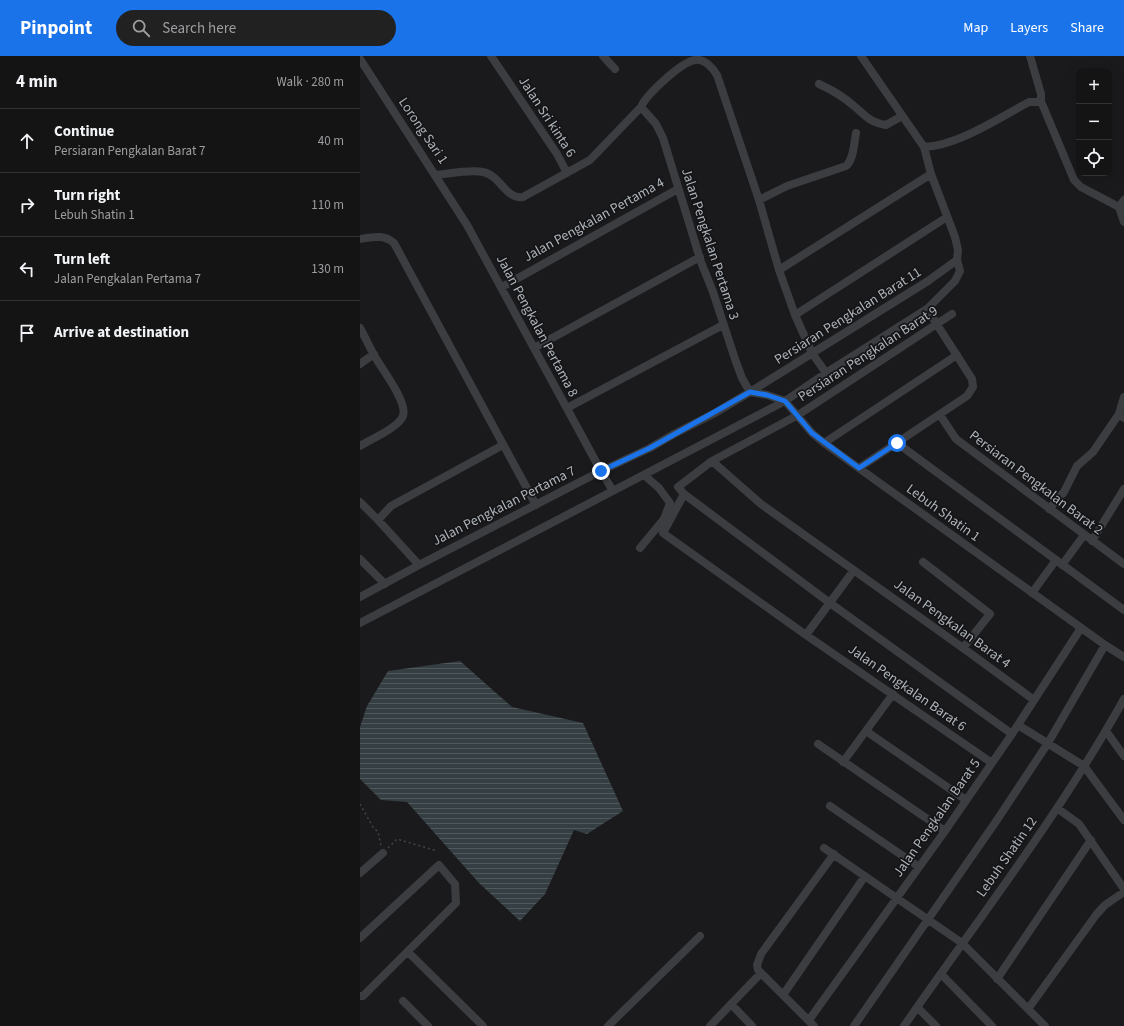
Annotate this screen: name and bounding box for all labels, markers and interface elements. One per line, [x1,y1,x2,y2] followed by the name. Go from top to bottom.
[116,10,396,46] search box
[20,15,92,42] text: Pinpoint
[130,17,152,39] icon: search
[162,18,236,39] text: Search here
[963,18,988,38] text: Map
[1010,18,1048,38] text: Layers
[1070,18,1104,38] text: Share
[1076,68,1112,176] map controls
[1076,68,1112,104] button: +
[16,70,57,94] text: 4 min
[276,73,344,91] text: Walk · 280 m
[513,73,581,161] street label: Jalan Sri kinta 6
[393,94,453,168] street label: Lorong Sari 1
[1076,104,1112,140] button: −
[54,121,114,142] text: Continue
[16,130,38,152] icon: ahead
[318,132,344,150] text: 40 m
[1076,140,1112,176] button: locate
[54,142,205,160] text: Persiaran Pengkalan Barat 7
[676,166,744,322] street label: Jalan Pengkalan Pertama 3
[520,173,668,267] street label: Jalan Pengkalan Pertama 4
[54,185,120,206] text: Turn right
[16,194,38,216] icon: right
[311,196,344,214] text: 110 m
[54,206,135,224] text: Lebuh Shatin 1
[54,249,110,270] text: Turn left
[491,251,583,401] street label: Jalan Pengkalan Pertama 8
[16,258,38,280] icon: left
[311,260,344,278] text: 130 m
[771,262,925,370] street label: Persiaran Pengkalan Barat 11
[54,270,201,288] text: Jalan Pengkalan Pertama 7
[794,301,942,407] street label: Persiaran Pengkalan Barat 9
[16,322,38,344] icon: arrive
[54,322,189,343] text: Arrive at destination
[965,426,1107,540] street label: Persiaran Pengkalan Barat 2
[888,434,906,452] route start
[429,461,579,551] street label: Jalan Pengkalan Pertama 7
[592,462,610,480] route end
[902,479,984,547] street label: Lebuh Shatin 1
[889,575,1015,673] street label: Jalan Pengkalan Barat 4
[844,640,970,736] street label: Jalan Pengkalan Barat 6
[889,755,985,881] street label: Jalan Pengkalan Barat 5
[972,813,1042,901] street label: Lebuh Shatin 12

